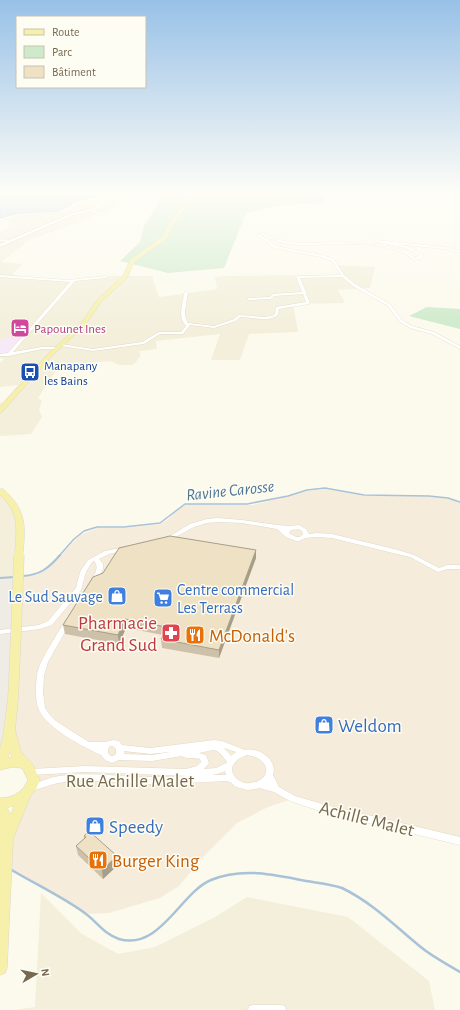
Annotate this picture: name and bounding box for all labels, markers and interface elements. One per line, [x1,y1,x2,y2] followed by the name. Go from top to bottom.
[16,16,146,88] legend
[52,26,79,38] text: Route
[52,46,72,58] text: Parc
[52,66,96,78] text: Bâtiment
[9,317,31,339] hotel icon: Papounet Ines
[34,323,106,336] place label: Papounet Ines
[44,360,98,388] place label: Manapany les Bains
[19,361,41,383] bus stop icon: Manapany les Bains
[185,477,275,504] water label: Ravine Carosse
[177,582,294,616] place label: Centre commercial Les Terrass
[106,585,128,607] shop icon: Le Sud Sauvage
[152,587,174,609] supermarket icon: Centre commercial Les Terrass
[8,589,103,605] place label: Le Sud Sauvage
[78,614,157,655] place label: Pharmacie Grand Sud
[160,622,182,644] pharmacy icon: Pharmacie Grand Sud
[184,624,206,646] restaurant icon: McDonald's
[209,627,295,646] place label: McDonald's
[313,714,335,736] shop icon: Weldom
[338,717,402,736] place label: Weldom
[66,772,194,791] street label: Rue Achille Malet
[317,799,416,840] street label: Achille Malet
[84,815,106,837] shop icon: Speedy
[109,818,163,837] place label: Speedy
[87,849,109,871] restaurant icon: Burger King
[112,852,200,871] place label: Burger King
[16,954,56,994] north arrow
[39,968,51,977] text: N

